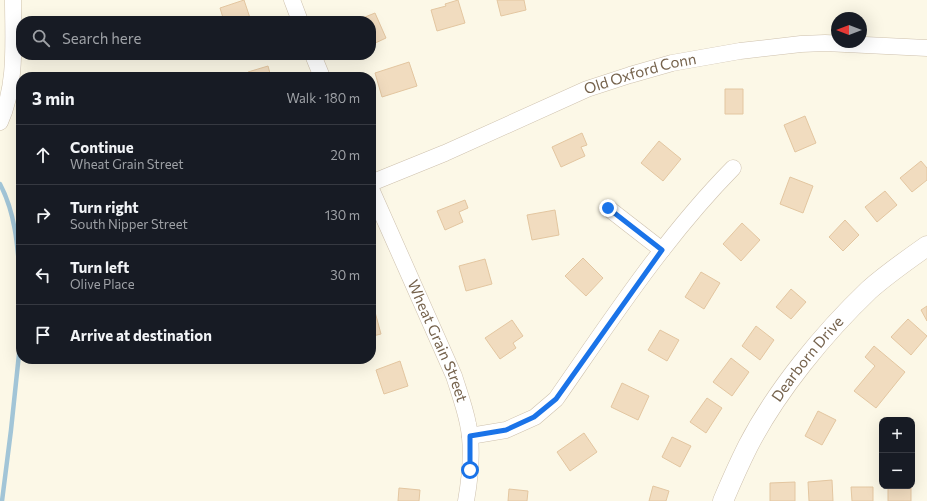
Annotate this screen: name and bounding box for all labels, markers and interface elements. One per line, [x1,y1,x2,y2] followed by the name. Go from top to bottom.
[831,12,867,48] north arrow
[16,16,376,60] search box
[30,27,52,49] icon: search
[62,29,141,47] text: Search here
[581,49,698,97] street label: Old Oxford Conn
[32,88,75,109] text: 3 min
[286,90,360,106] text: Walk · 180 m
[70,138,134,156] text: Continue
[32,144,54,166] icon: ahead
[331,147,360,163] text: 20 m
[70,156,184,172] text: Wheat Grain Street
[70,198,139,216] text: Turn right
[599,199,617,217] route end
[32,204,54,226] icon: right
[325,207,360,223] text: 130 m
[70,216,188,232] text: South Nipper Street
[70,258,129,276] text: Turn left
[32,264,54,286] icon: left
[330,267,360,283] text: 30 m
[70,276,135,292] text: Olive Place
[404,277,472,404] street label: Wheat Grain Street
[767,312,847,405] street label: Dearborn Drive
[32,324,54,346] icon: arrive
[70,326,212,344] text: Arrive at destination
[879,417,915,489] map controls
[879,417,915,453] button: +
[879,453,915,489] button: −
[461,461,479,479] route start

